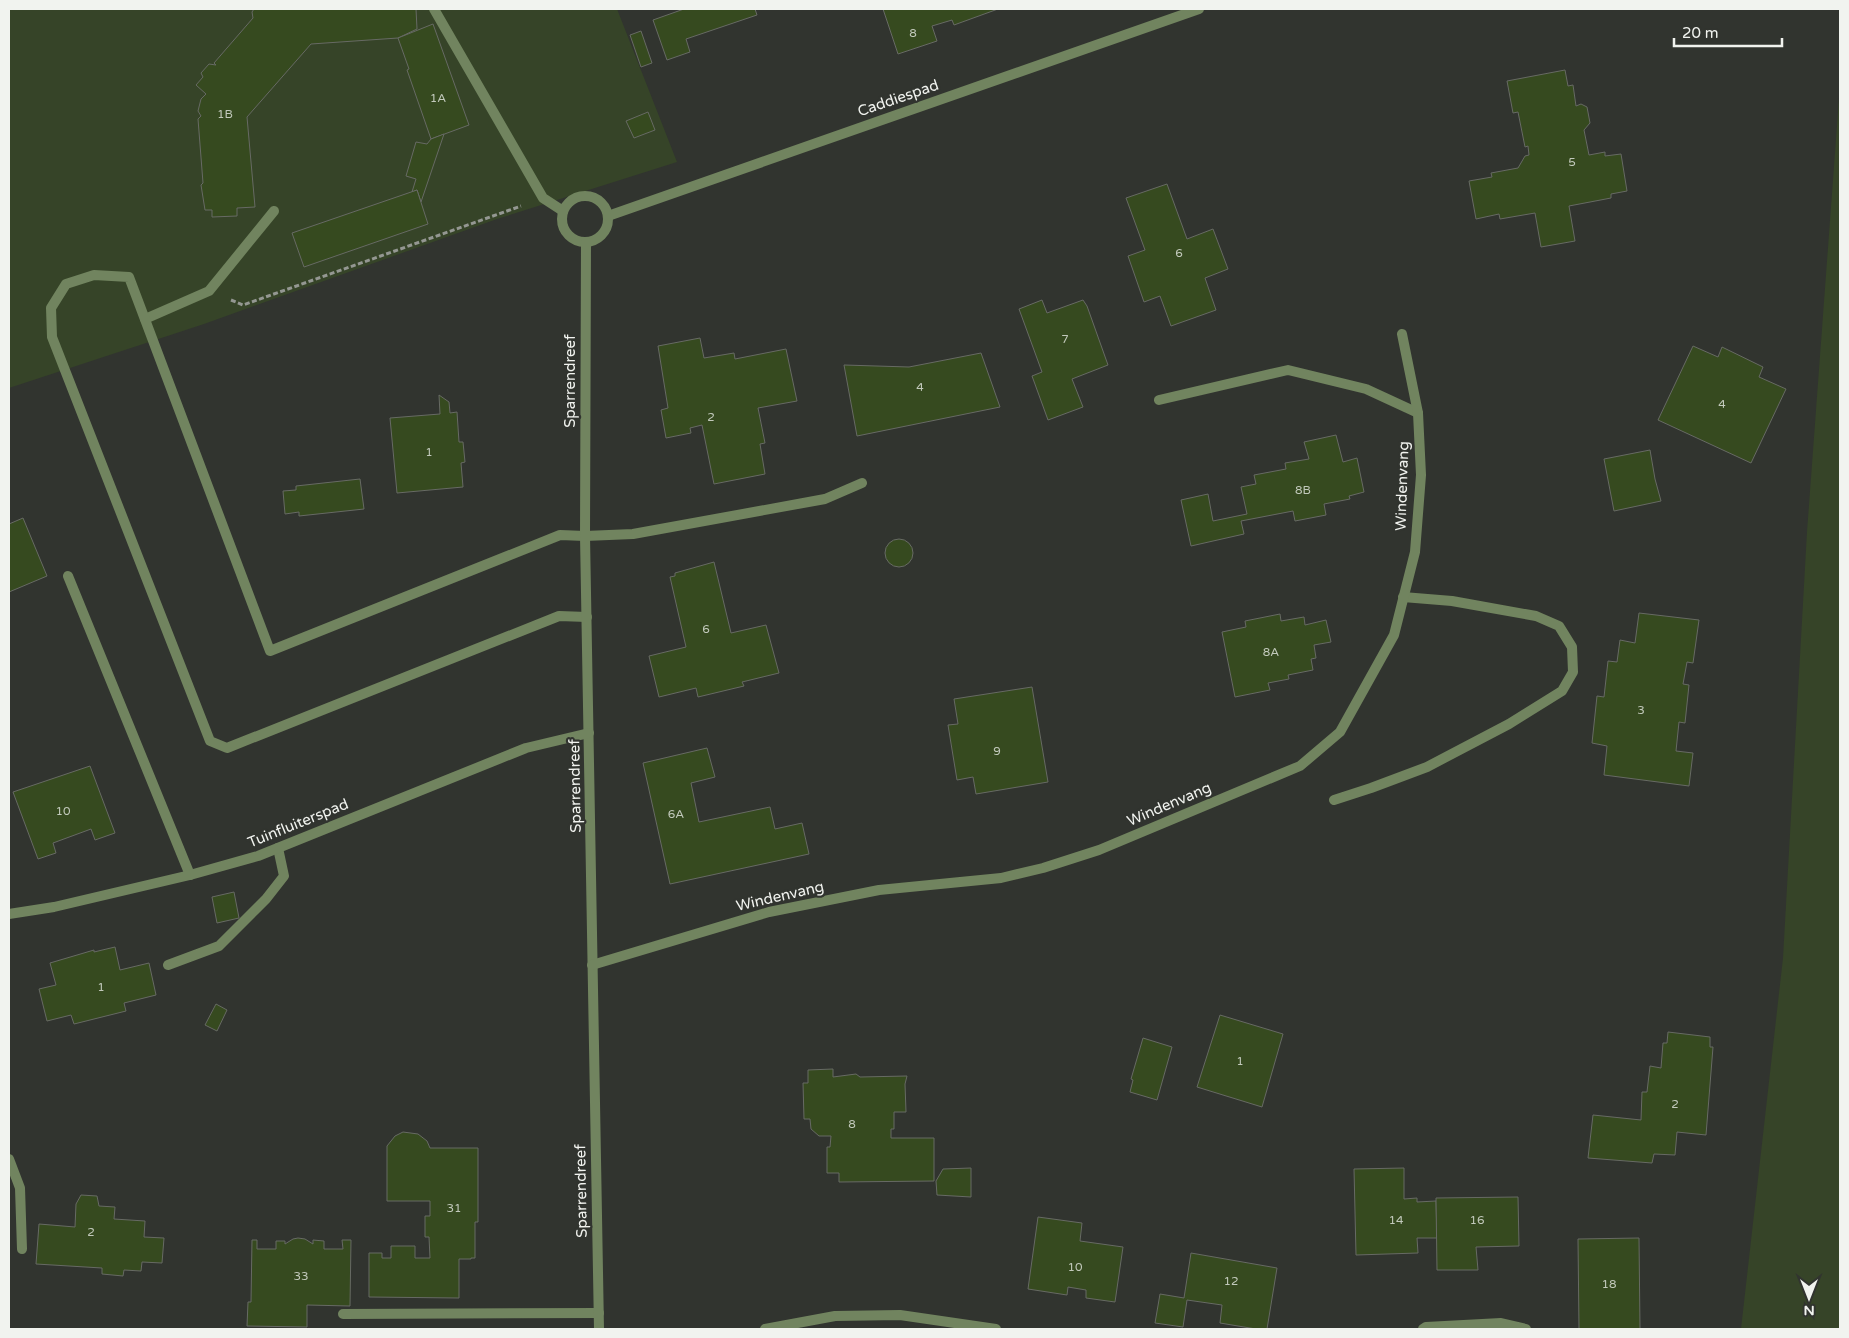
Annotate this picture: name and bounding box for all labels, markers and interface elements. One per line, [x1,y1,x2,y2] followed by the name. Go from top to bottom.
[1674,15,1782,47] scale bar
[1682,24,1719,42] text: 20 m
[909,26,917,40] house number: 8
[855,76,941,120] street label: Caddiespad
[430,91,446,105] house number: 1A
[217,107,233,121] house number: 1B
[1568,155,1576,169] house number: 5
[1175,246,1183,260] house number: 6
[1061,332,1069,346] house number: 7
[561,334,579,428] street label: Sparrendreef
[916,380,924,394] house number: 4
[1718,397,1726,411] house number: 4
[707,410,715,424] house number: 2
[1391,441,1413,531] street label: Windenvang
[425,445,433,459] house number: 1
[1295,483,1311,497] house number: 8B
[702,622,710,636] house number: 6
[1263,645,1279,659] house number: 8A
[1637,703,1645,717] house number: 3
[565,739,585,833] street label: Sparrendreef
[993,744,1001,758] house number: 9
[1124,778,1214,830] street label: Windenvang
[245,795,351,851] street label: Tuinfluiterspad
[55,804,71,818] house number: 10
[668,807,684,821] house number: 6A
[734,877,826,915] street label: Windenvang
[97,980,105,994] house number: 1
[1236,1054,1244,1068] house number: 1
[1671,1097,1679,1111] house number: 2
[848,1117,856,1131] house number: 8
[571,1144,591,1238] street label: Sparrendreef
[446,1201,462,1215] house number: 31
[1388,1213,1404,1227] house number: 14
[1469,1213,1485,1227] house number: 16
[87,1225,95,1239] house number: 2
[1067,1260,1083,1274] house number: 10
[293,1269,309,1283] house number: 33
[1784,1273,1834,1323] north arrow
[1223,1274,1239,1288] house number: 12
[1601,1277,1617,1291] house number: 18
[1803,1302,1815,1319] text: N

